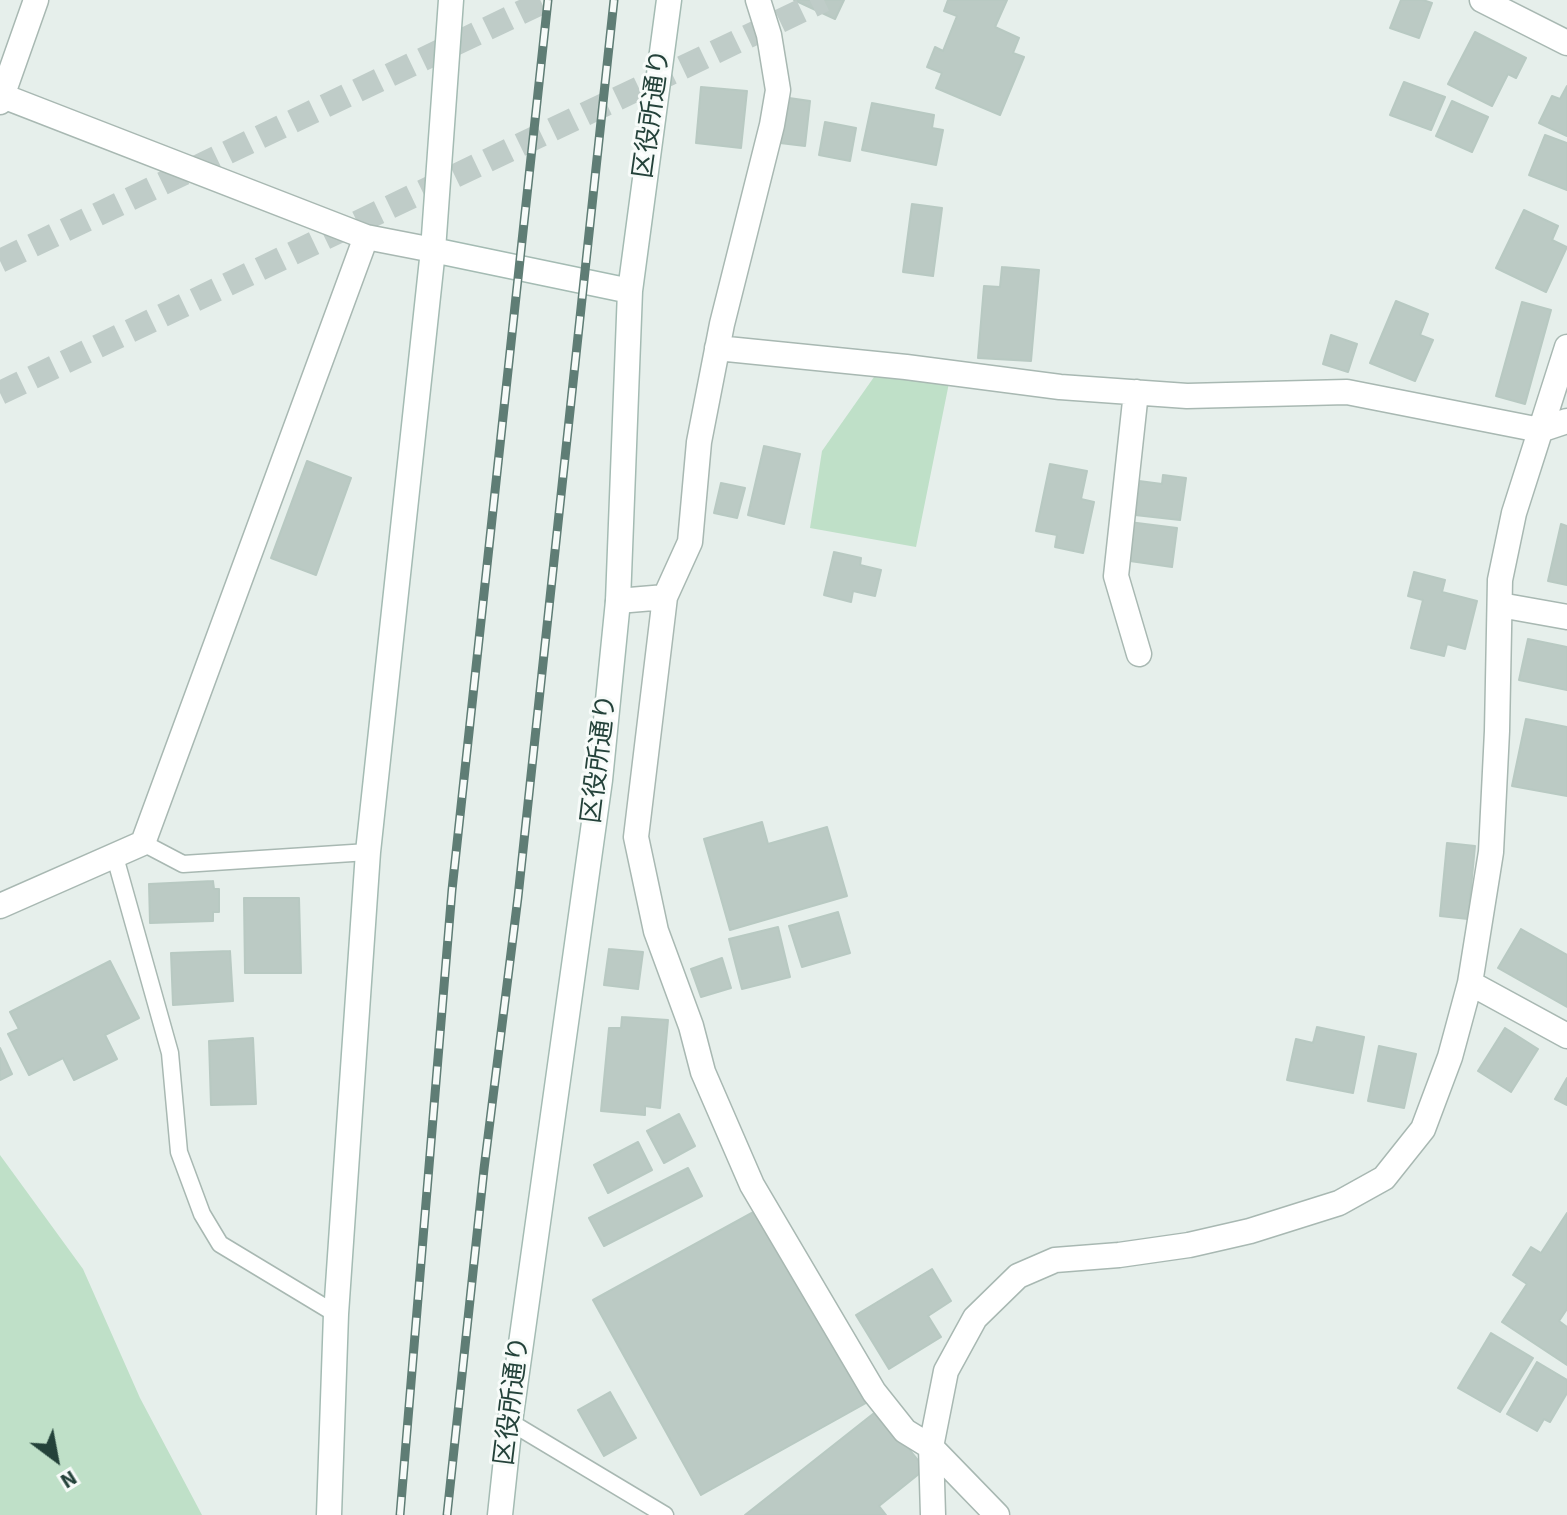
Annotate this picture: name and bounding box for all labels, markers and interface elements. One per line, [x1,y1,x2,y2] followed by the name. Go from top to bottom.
[630,47,678,181] street label: 区役所通り
[578,693,624,825] street label: 区役所通り
[491,1335,537,1467] street label: 区役所通り
[16,1419,96,1499] north arrow
[54,1462,83,1497] text: N

